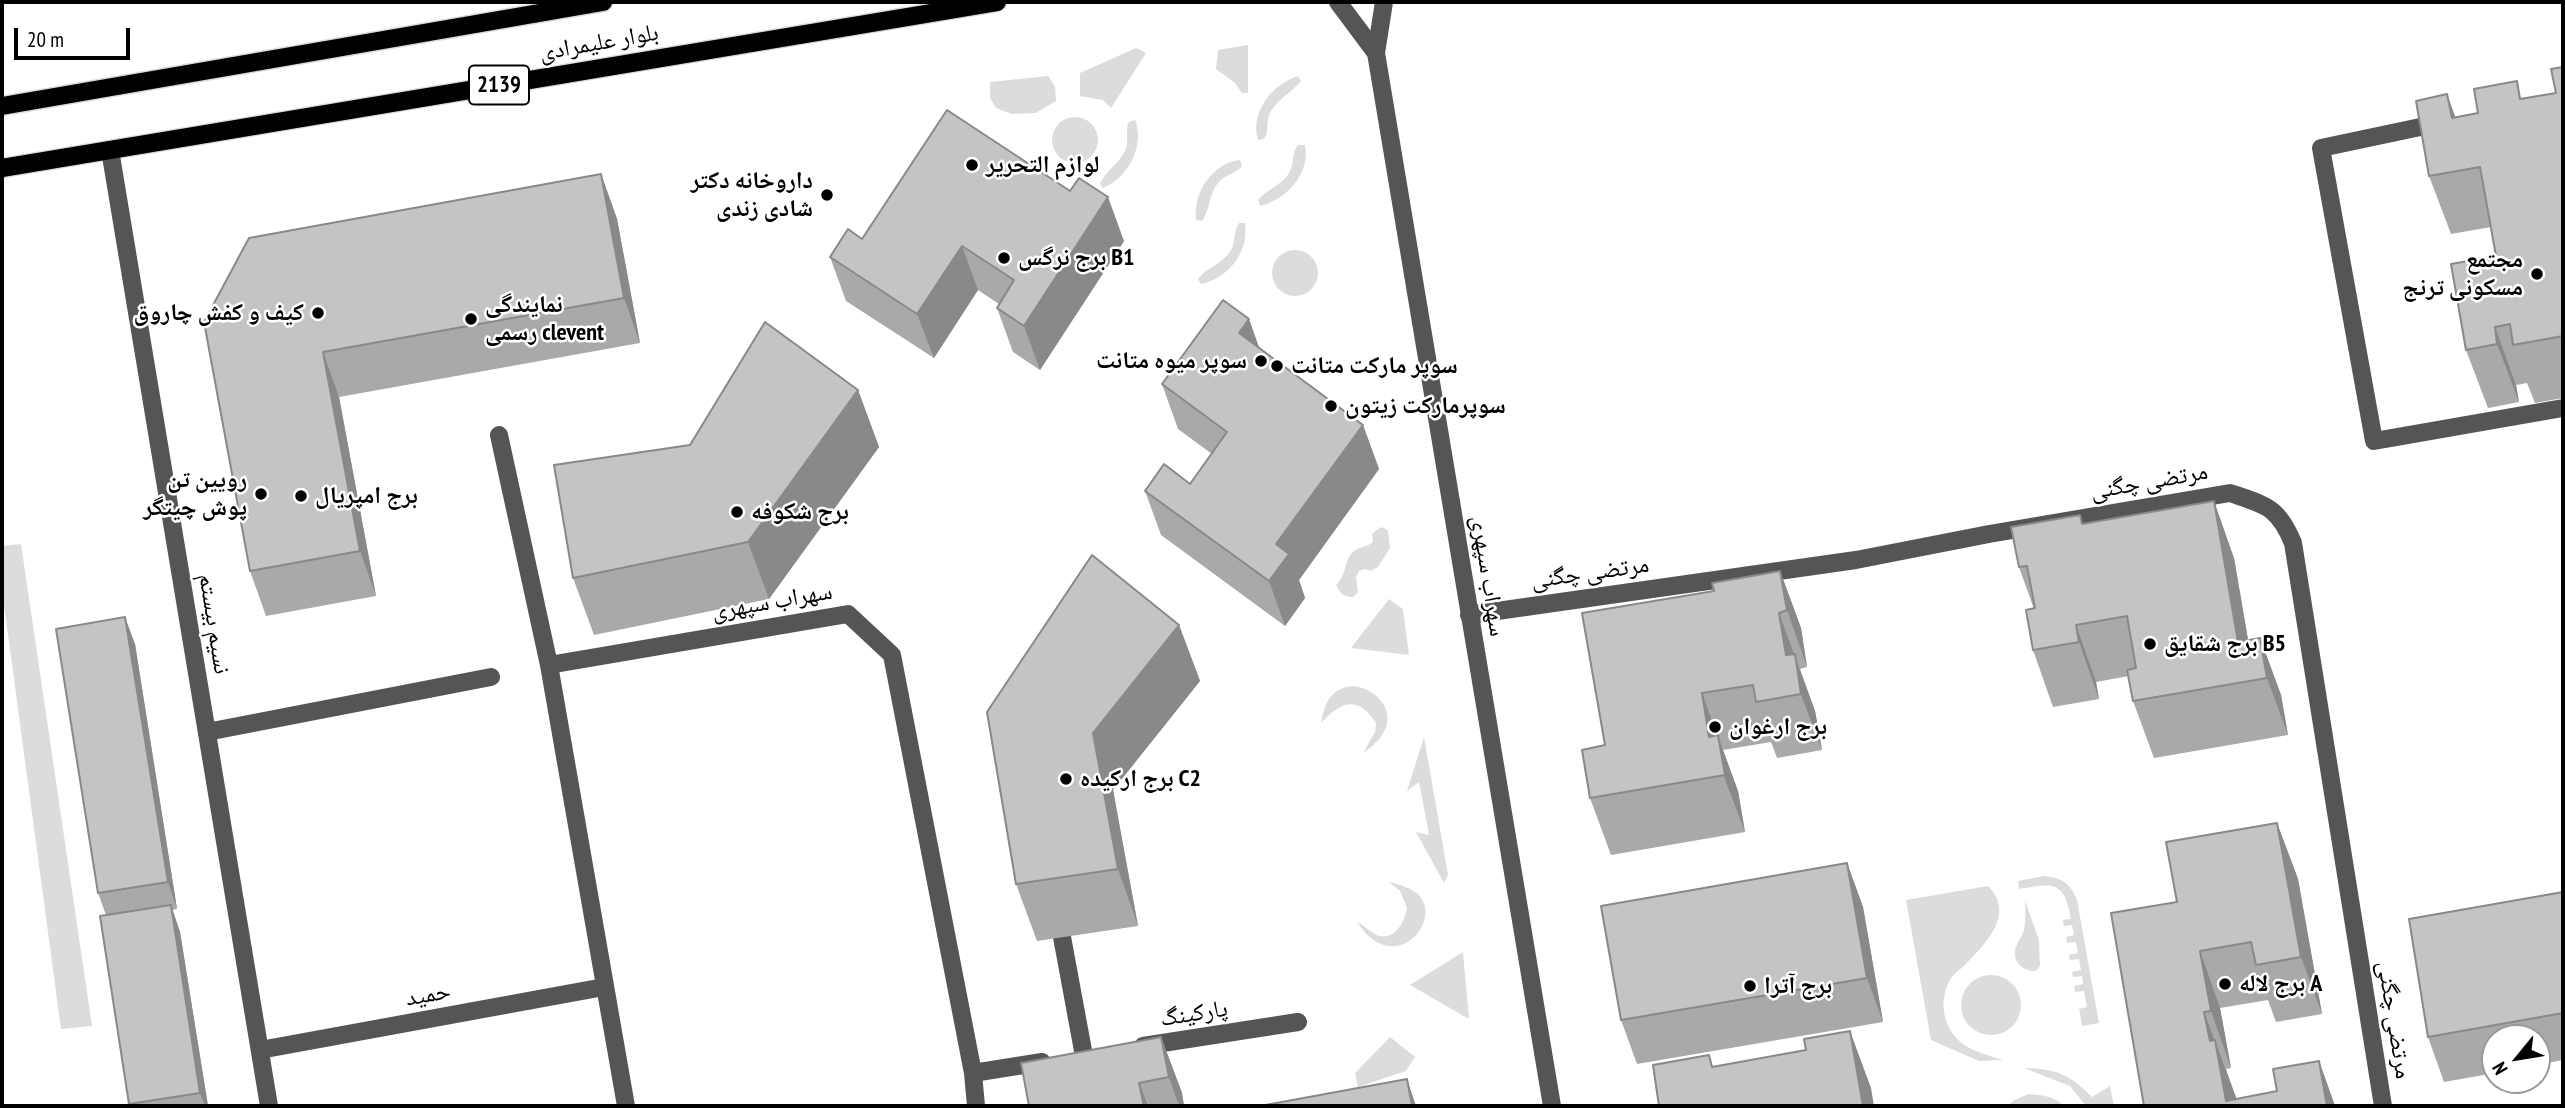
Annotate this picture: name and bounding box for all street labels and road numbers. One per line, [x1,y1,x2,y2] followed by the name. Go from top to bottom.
[537,18,661,68] street label: بلوار علیمرادی
[469,66,529,104] road number: 2139
[2088,457,2210,507] street label: مرتضی چگنی
[1464,513,1512,639] street label: سهراب سپهری
[1529,550,1651,596] street label: مرتضی چگنی
[192,572,236,676] street label: نسیم بیستم
[709,577,835,627] street label: سهراب سپهری
[2370,959,2418,1081] street label: مرتضی چگنی
[403,977,453,1013] street label: حمید
[1158,994,1230,1034] street label: پارکینگ

